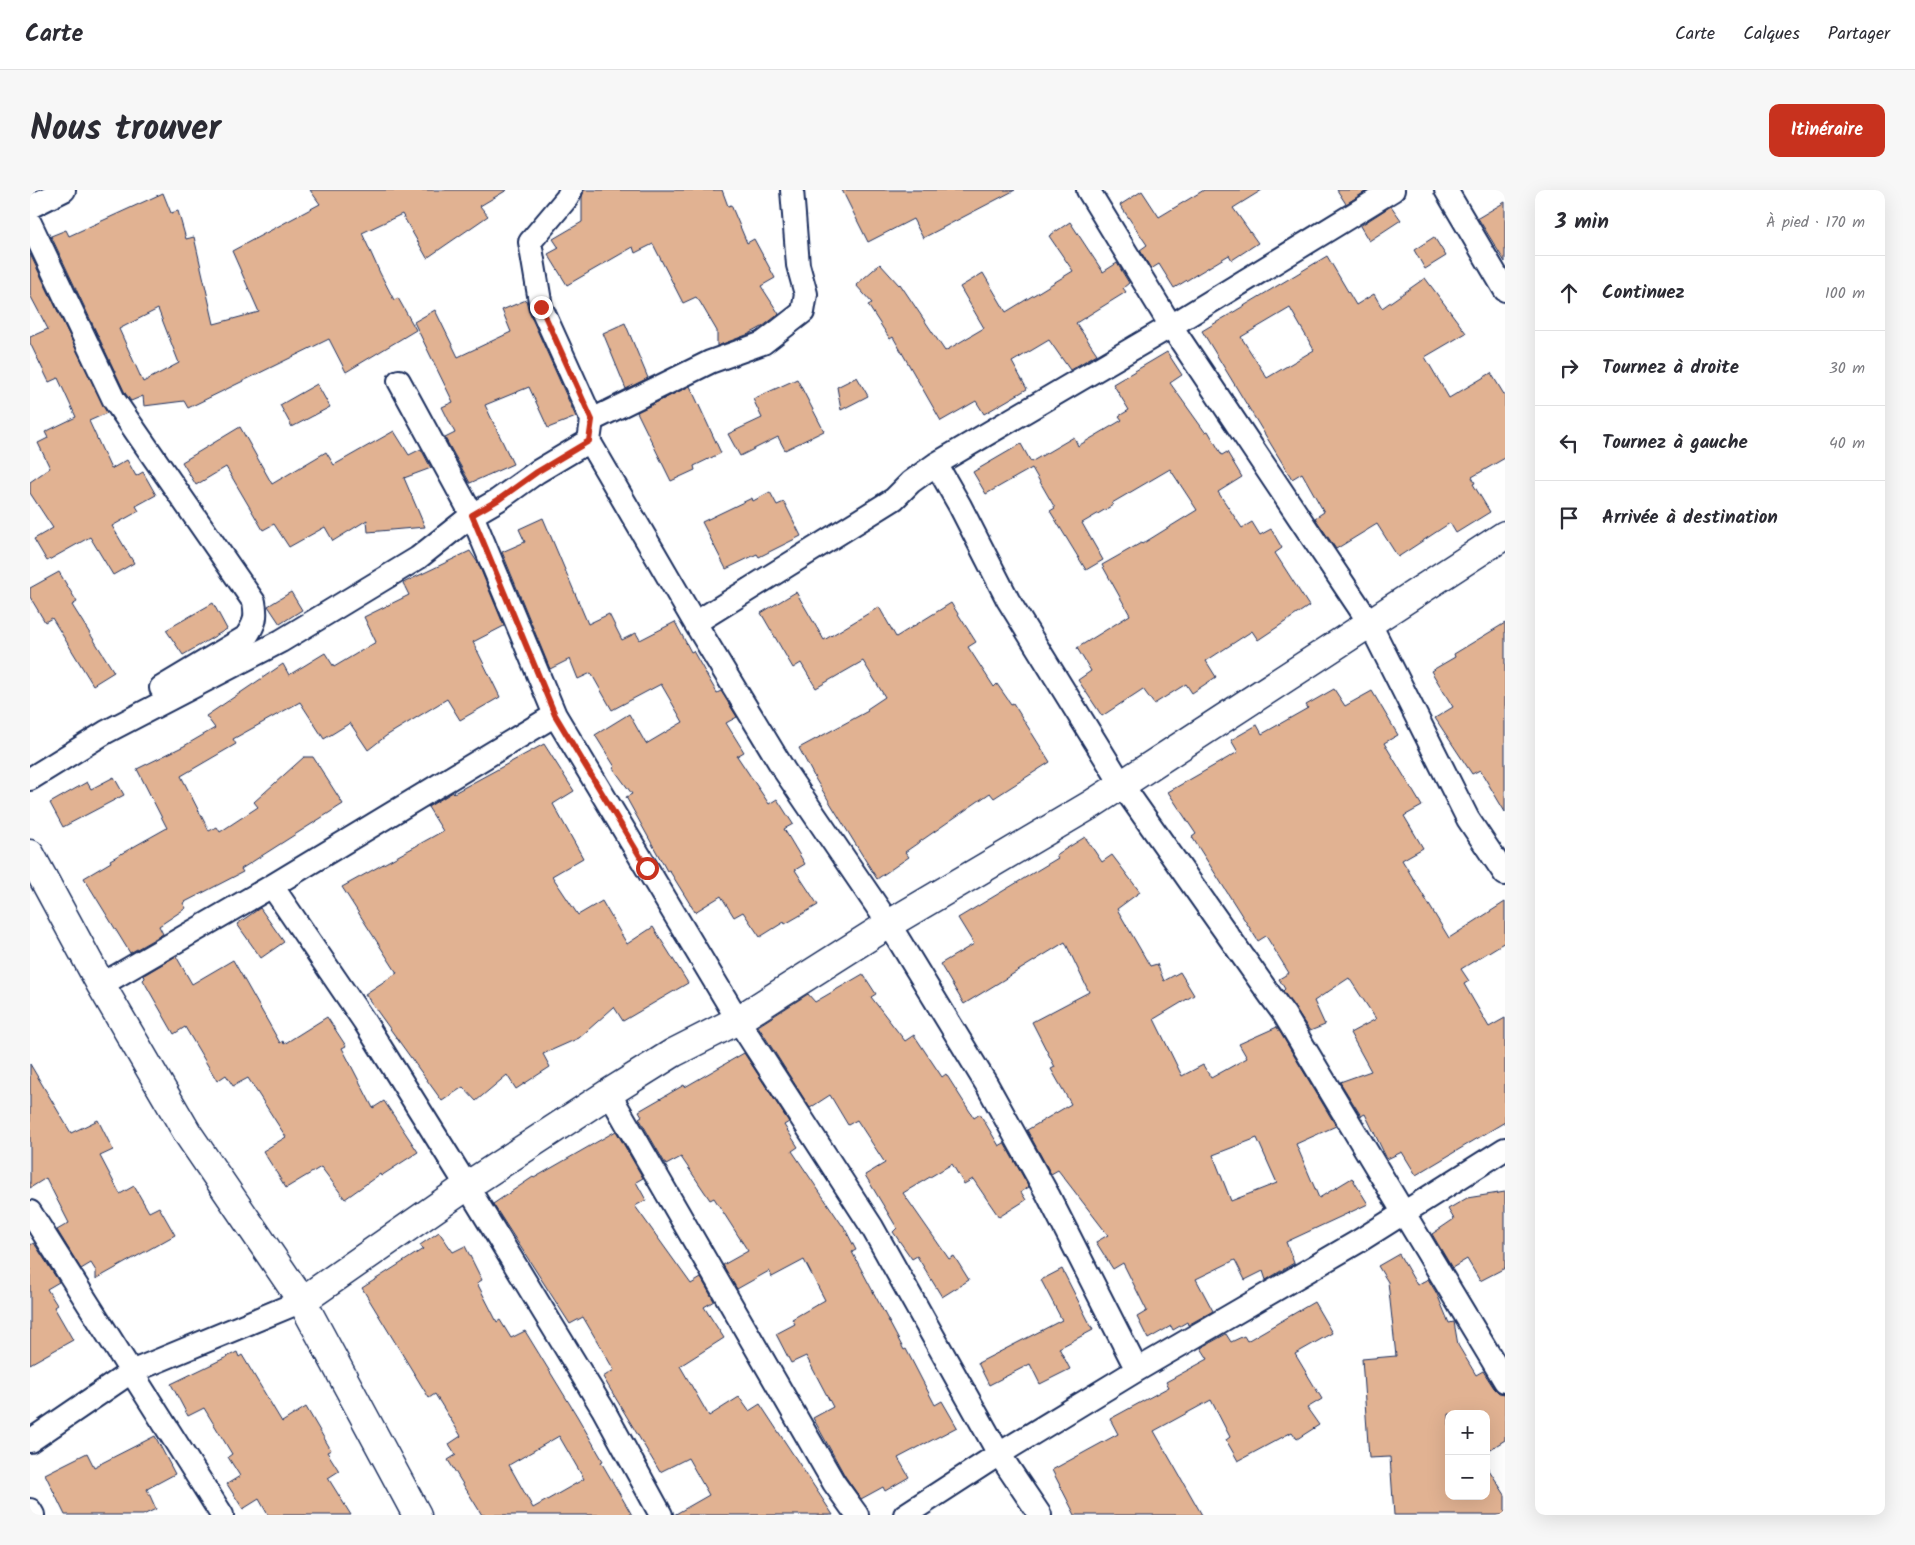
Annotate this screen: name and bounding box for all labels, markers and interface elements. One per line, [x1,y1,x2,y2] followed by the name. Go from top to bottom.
[25,15,83,54] text: Carte
[1675,20,1715,49] text: Carte
[1743,20,1800,49] text: Calques
[1828,20,1890,49] text: Partager
[30,102,221,158] text: Nous trouver
[1769,104,1885,157] button: Itinéraire
[1555,206,1609,239] text: 3 min
[1766,210,1865,235] text: À pied · 170 m
[1602,278,1685,308] text: Continuez
[1555,279,1583,307] icon: ahead
[1825,281,1865,306] text: 100 m
[530,296,553,319] route end
[1602,353,1739,383] text: Tournez à droite
[1555,354,1583,382] icon: right
[1829,356,1865,381] text: 30 m
[1602,428,1748,458] text: Tournez à gauche
[1555,429,1583,457] icon: left
[1829,431,1865,456] text: 40 m
[1602,503,1778,533] text: Arrivée à destination
[1555,504,1583,532] icon: arrive
[636,857,659,880] route start
[1445,1410,1490,1500] map controls
[1445,1410,1490,1455] button: +
[1445,1455,1490,1500] button: −

